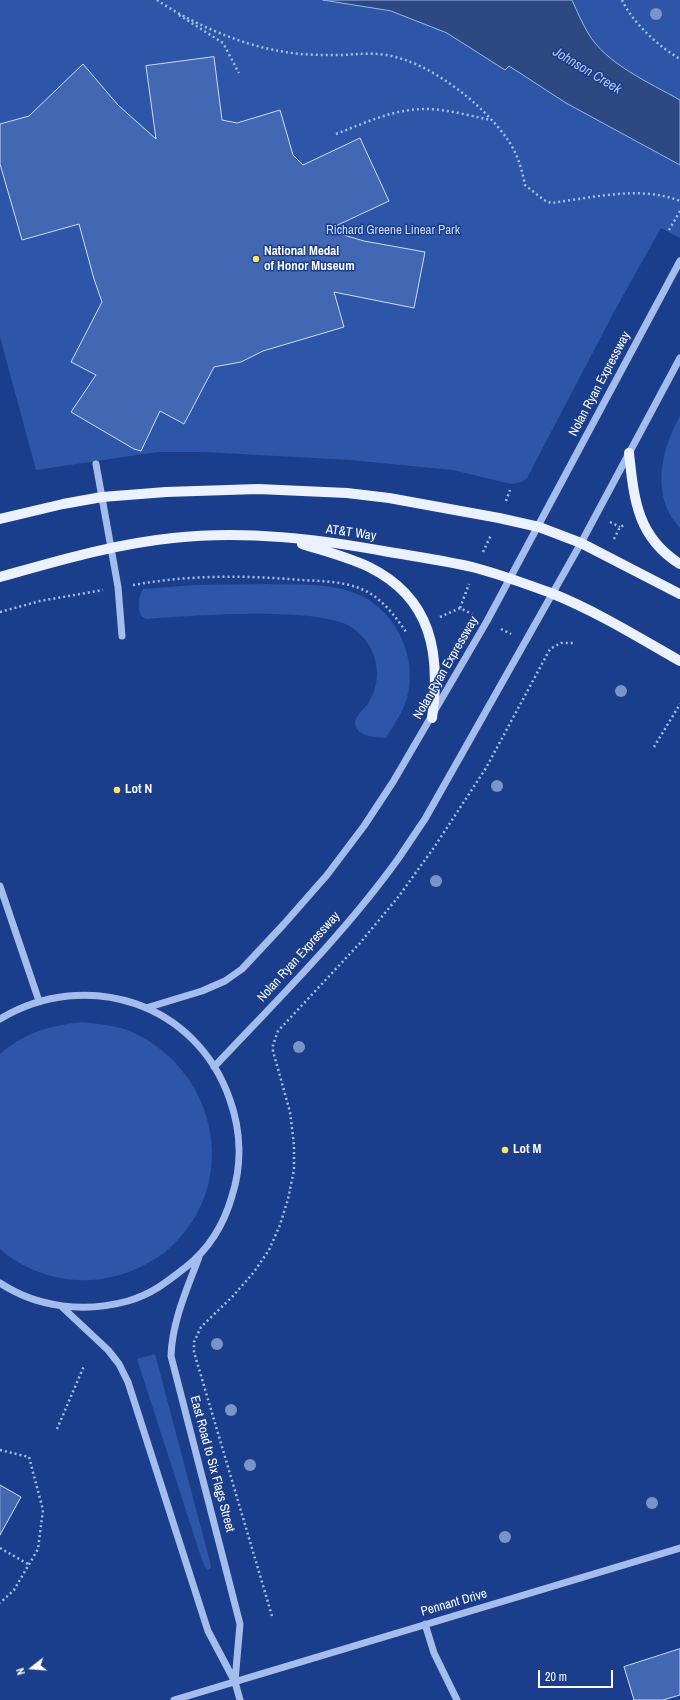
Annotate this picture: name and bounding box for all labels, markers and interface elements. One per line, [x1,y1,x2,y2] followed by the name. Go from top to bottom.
[550,44,624,98] water label: Johnson Creek
[326,223,460,239] park label: Richard Greene Linear Park
[264,244,355,275] place label: National Medal of Honor Museum
[251,254,261,264] marker: National Medal of Honor Museum
[566,329,634,439] street label: Nolan Ryan Expressway
[325,522,377,544] street label: AT&T Way
[410,614,482,722] street label: Nolan Ryan Expressway
[125,782,152,798] place label: Lot N
[112,785,122,795] marker: Lot N
[254,909,344,1005] street label: Nolan Ryan Expressway
[513,1142,541,1158] place label: Lot M
[500,1145,510,1155] marker: Lot M
[186,1394,238,1534] street label: East Road to Six Flags Street
[419,1586,489,1620] street label: Pennant Drive
[12,1648,52,1688] north arrow
[540,1662,615,1688] scale bar
[13,1666,28,1677] text: N
[545,1669,567,1685] text: 20 m

